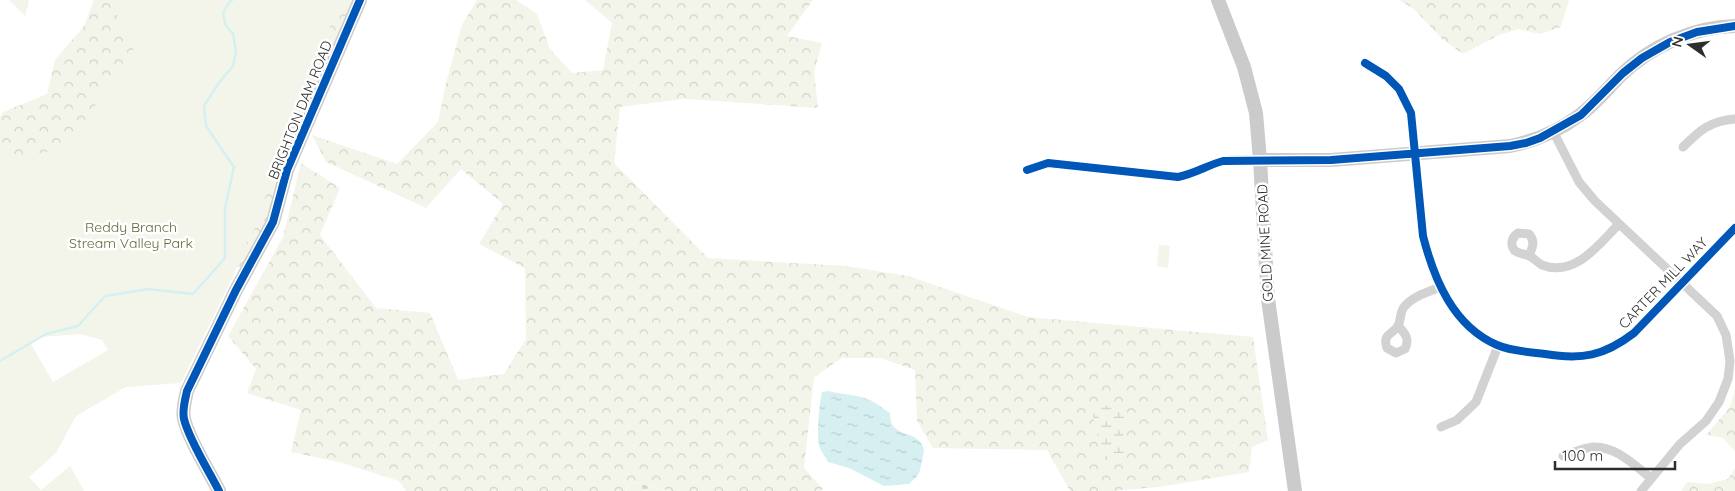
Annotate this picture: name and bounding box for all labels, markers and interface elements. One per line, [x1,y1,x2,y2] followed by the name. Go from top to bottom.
[1665,20,1715,70] north arrow
[1667,35,1687,49] text: N
[264,38,336,182] street label: BRIGHTON DAM ROAD
[1253,184,1277,302] street label: GOLD MINE ROAD
[69,218,193,252] park label: Reddy Branch Stream Valley Park
[1615,233,1711,333] street label: CARTER MILL WAY
[1555,438,1675,470] scale bar
[1562,446,1603,465] text: 100 m

